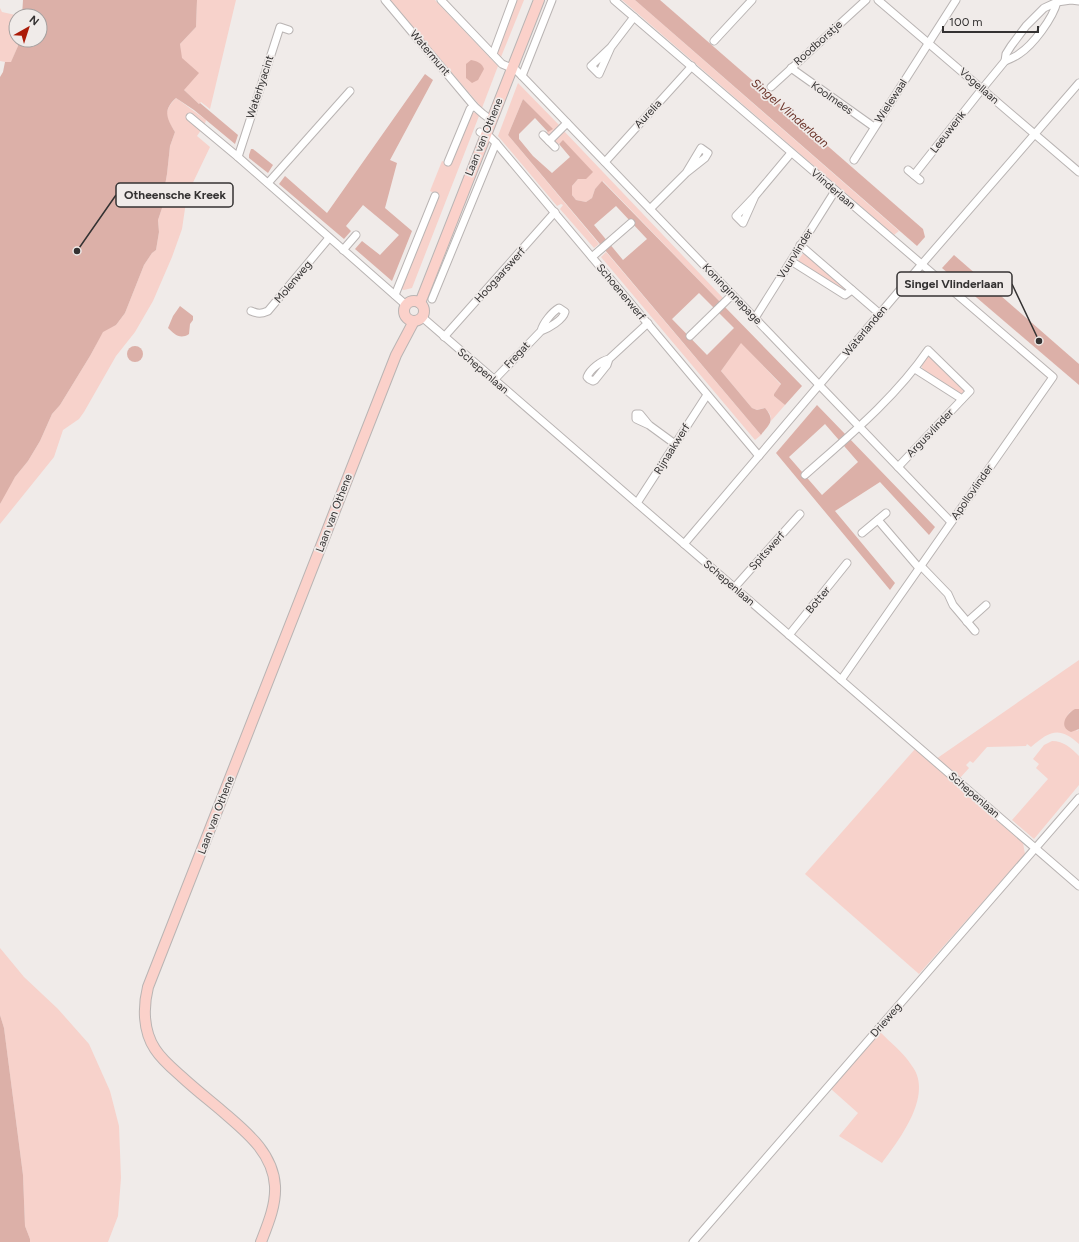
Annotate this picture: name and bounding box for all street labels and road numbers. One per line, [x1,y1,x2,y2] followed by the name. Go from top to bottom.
[791,18,845,68] street label: Roodborstje
[407,28,453,78] street label: Watermunt
[244,54,276,120] street label: Waterhyacint
[957,65,1001,107] street label: Vogellaan
[872,77,910,125] street label: Wielewaal
[808,79,856,117] street label: Koolmees
[462,96,506,178] street label: Laan van Othene
[632,97,664,131] street label: Aurelia
[927,108,969,156] street label: Leeuwerik
[808,166,858,212] street label: Vlinderlaan
[775,226,816,281] street label: Vuurvlinder
[472,244,529,305] street label: Hoogaarswerf
[272,258,314,306] street label: Molenweg
[594,261,649,323] street label: Schoenerwerf
[700,261,764,327] street label: Koninginnepage
[840,303,890,359] street label: Waterlanden
[501,339,533,371] street label: Fregat
[455,345,511,397] street label: Schepenlaan
[904,406,956,460] street label: Argusvlinder
[651,420,693,477] street label: Rijnaakwerf
[948,462,996,522] street label: Apollovlinder
[313,472,355,554] street label: Laan van Othene
[746,528,788,573] street label: Spitswerf
[701,557,757,609] street label: Schepenlaan
[803,584,833,616] street label: Botter
[946,769,1002,821] street label: Schepenlaan
[195,774,237,856] street label: Laan van Othene
[868,1000,904,1040] street label: Drieweg

